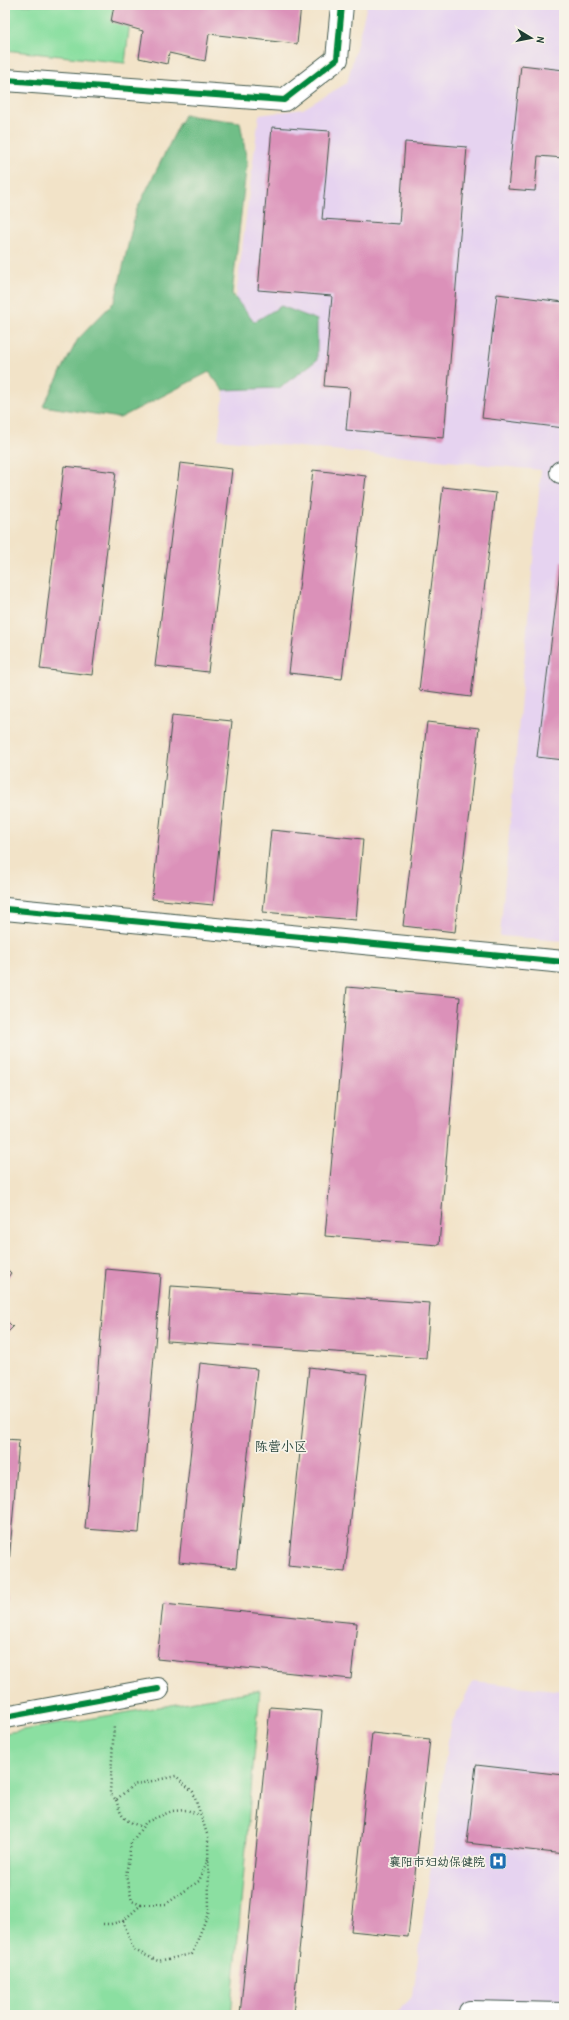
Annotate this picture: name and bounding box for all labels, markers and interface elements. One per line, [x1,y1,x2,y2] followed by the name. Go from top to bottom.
[511,18,551,58] north arrow
[533,36,548,44] text: N
[255,1437,307,1455] district label: 陈营小区
[488,1851,508,1871] hospital icon: 襄阳市妇幼保健院
[389,1853,485,1870] place label: 襄阳市妇幼保健院

